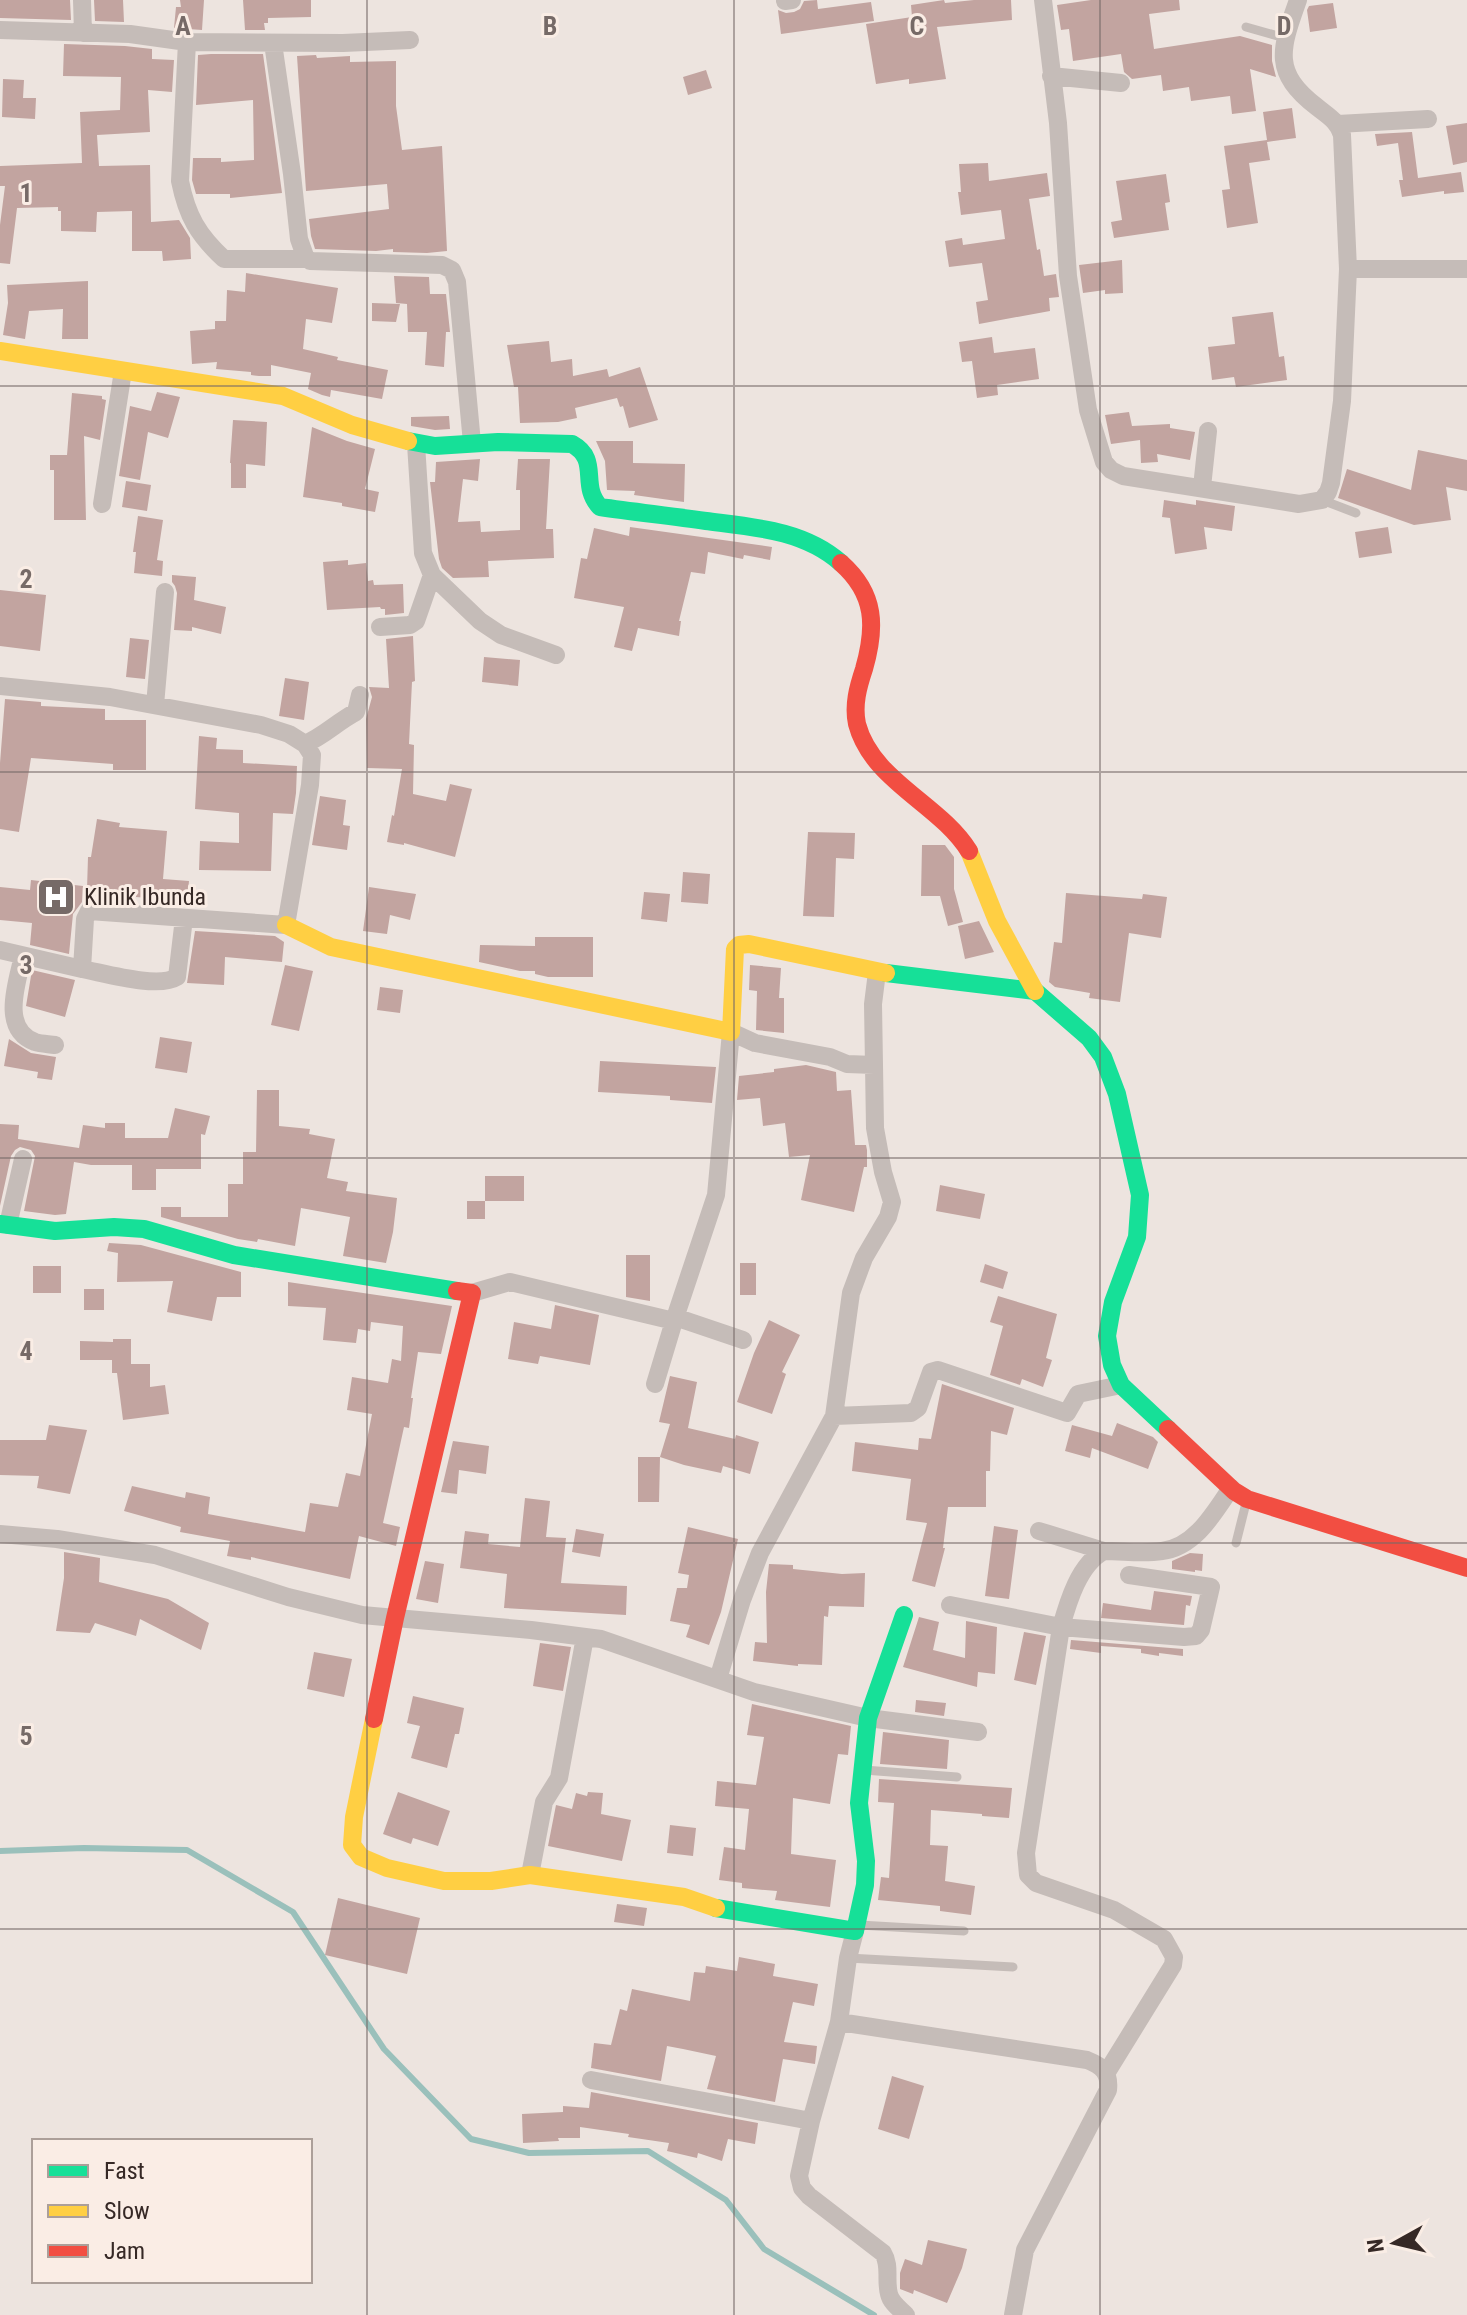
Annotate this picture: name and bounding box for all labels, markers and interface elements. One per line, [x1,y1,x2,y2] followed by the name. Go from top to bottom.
[175,11,191,41] text: A
[543,11,557,41] text: B
[910,11,925,41] text: C
[1277,11,1291,41] text: D
[19,178,33,208] text: 1
[19,564,33,594] text: 2
[35,876,77,918] hospital icon: Klinik Ibunda
[84,883,206,911] place label: Klinik Ibunda
[19,950,33,980] text: 3
[19,1336,33,1366] text: 4
[19,1721,33,1751] text: 5
[32,2139,312,2283] legend
[104,2157,145,2185] text: Fast
[104,2197,150,2225] text: Slow
[1355,2203,1435,2283] north arrow
[104,2237,145,2265] text: Jam
[1362,2237,1389,2254] text: N

